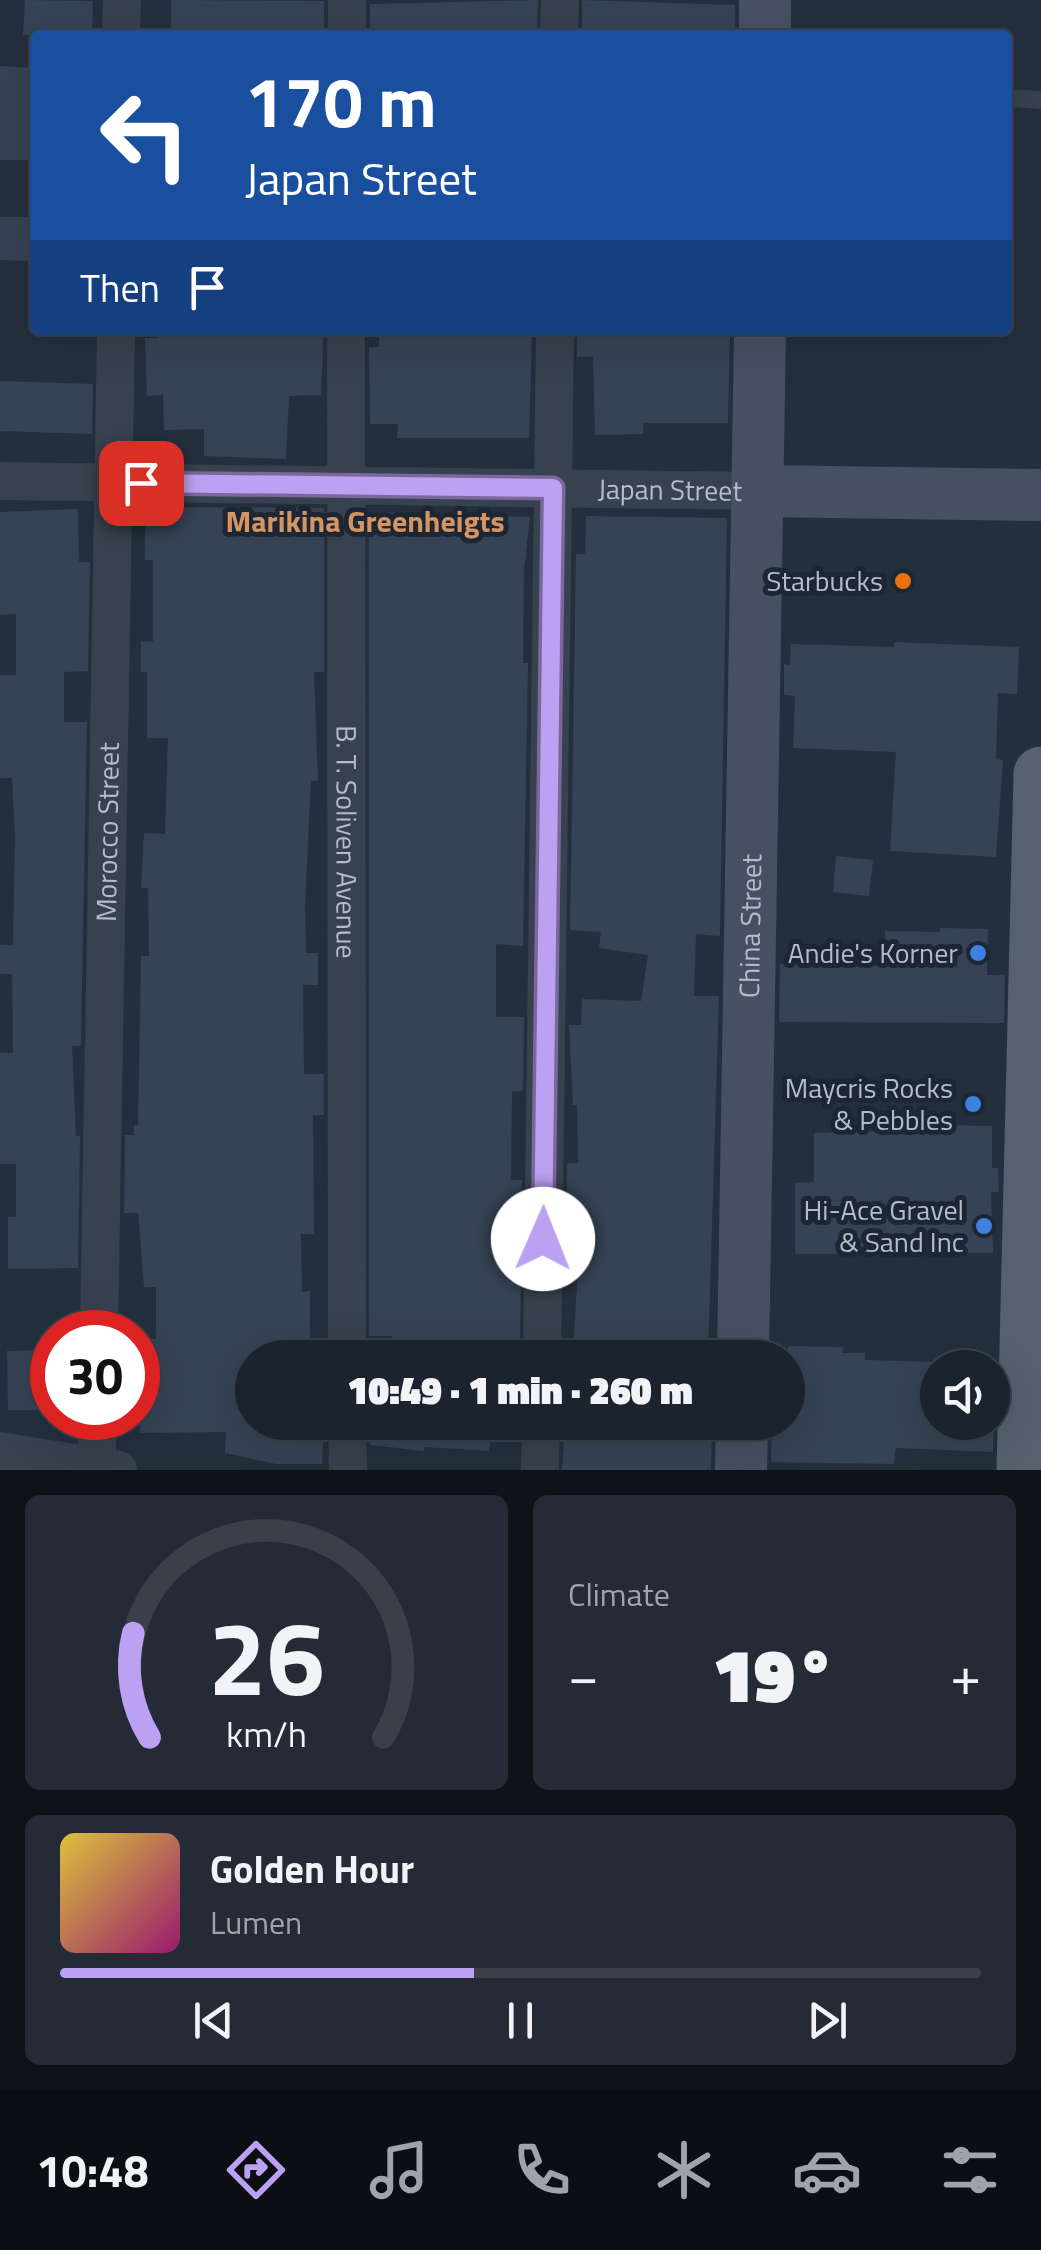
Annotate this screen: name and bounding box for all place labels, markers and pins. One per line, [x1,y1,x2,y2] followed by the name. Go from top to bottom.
[99,441,184,526] pin
[766,559,883,602] place label: Starbucks
[892,570,914,592] marker: Starbucks
[788,931,958,974] place label: Andie's Korner
[967,942,989,964] marker: Andie's Korner
[785,1066,953,1141] place label: Maycris Rocks & Pebbles
[962,1093,984,1115] marker: Maycris Rocks & Pebbles
[803,1188,964,1263] place label: Hi-Ace Gravel & Sand Inc
[973,1215,995,1237] marker: Hi-Ace Gravel & Sand Inc

